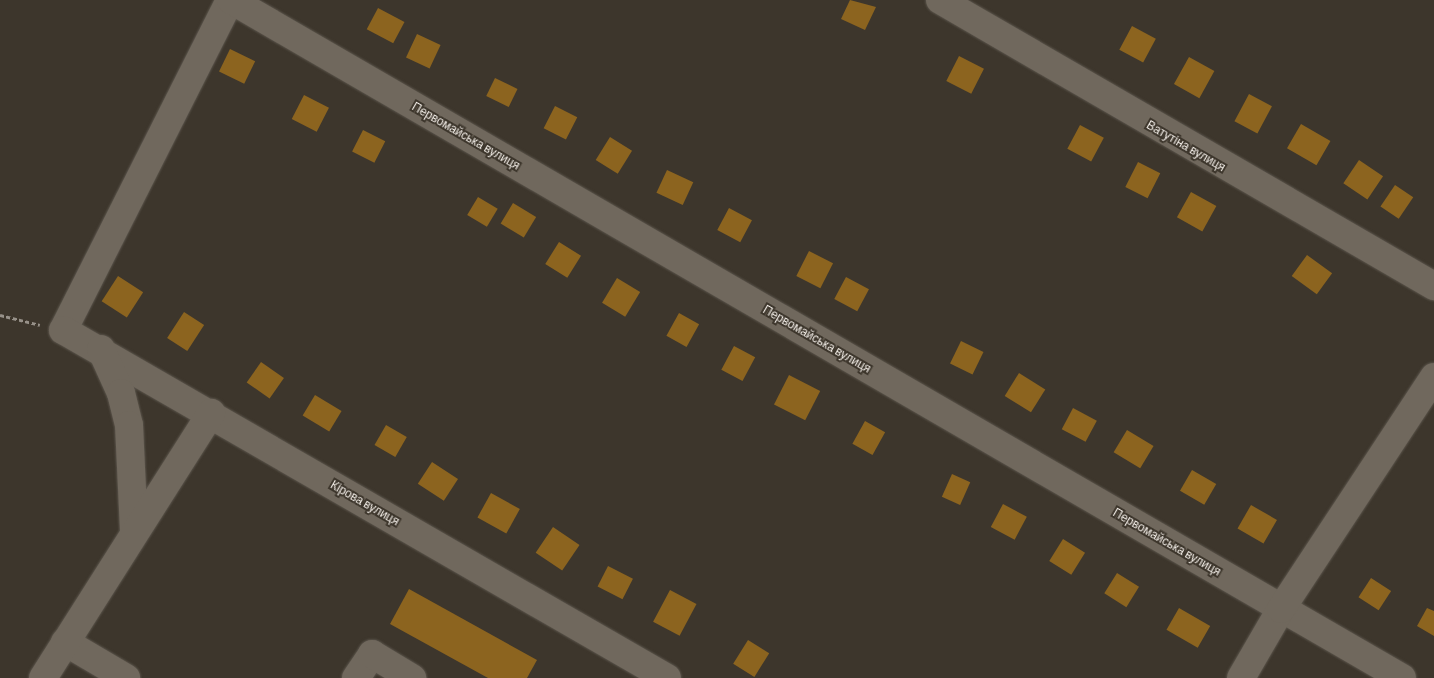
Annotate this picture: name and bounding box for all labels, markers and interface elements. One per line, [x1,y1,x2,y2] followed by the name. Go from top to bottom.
[409,99,523,173] street label: Первомайська вулиця
[1144,118,1228,174] street label: Ватутіна вулиця
[760,302,874,376] street label: Первомайська вулиця
[328,477,402,529] street label: Кірова вулиця
[1110,505,1224,579] street label: Первомайська вулиця

